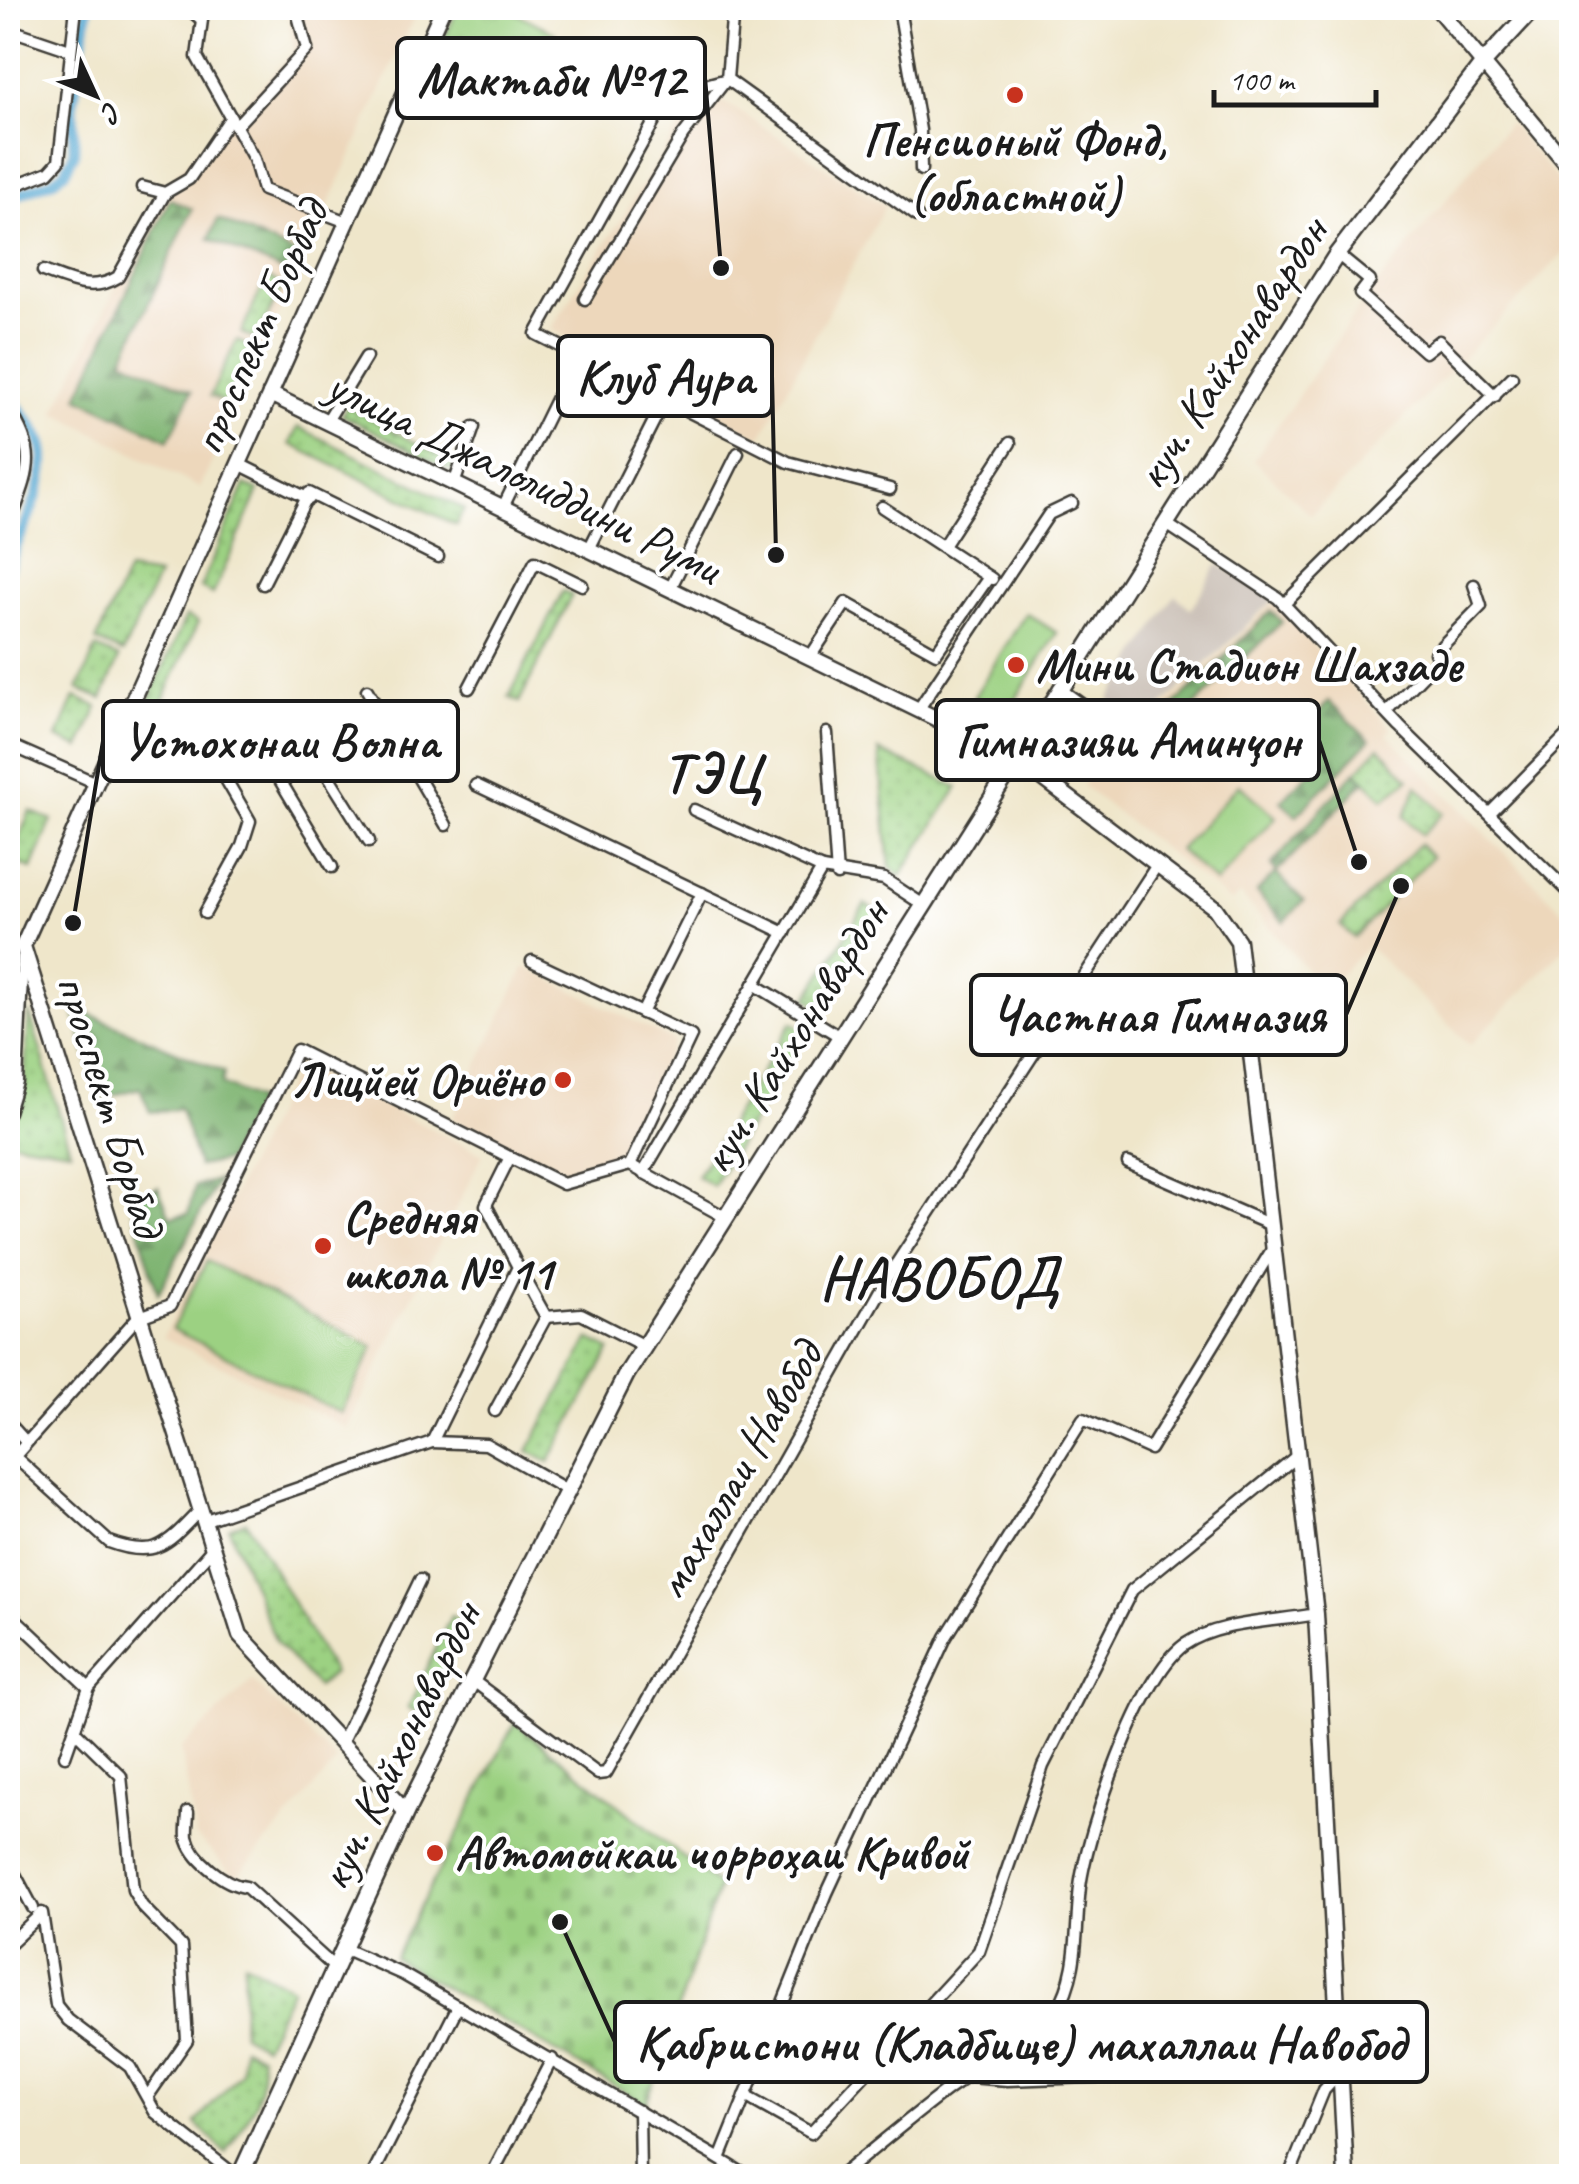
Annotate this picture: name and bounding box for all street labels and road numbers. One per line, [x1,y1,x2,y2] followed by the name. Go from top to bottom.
[176,186,344,463] street label: проспект Борбад
[1121,203,1343,500] street label: куч. Кайхонавардон
[315,353,734,599] street label: улица Джалолиддини Руми
[686,885,904,1184] street label: куч. Кайхонавардон
[43,967,181,1249] street label: проспект Борбад
[640,1327,838,1609] street label: махаллаи Навобод
[303,1590,496,1900] street label: куч. Кайхонавардон

